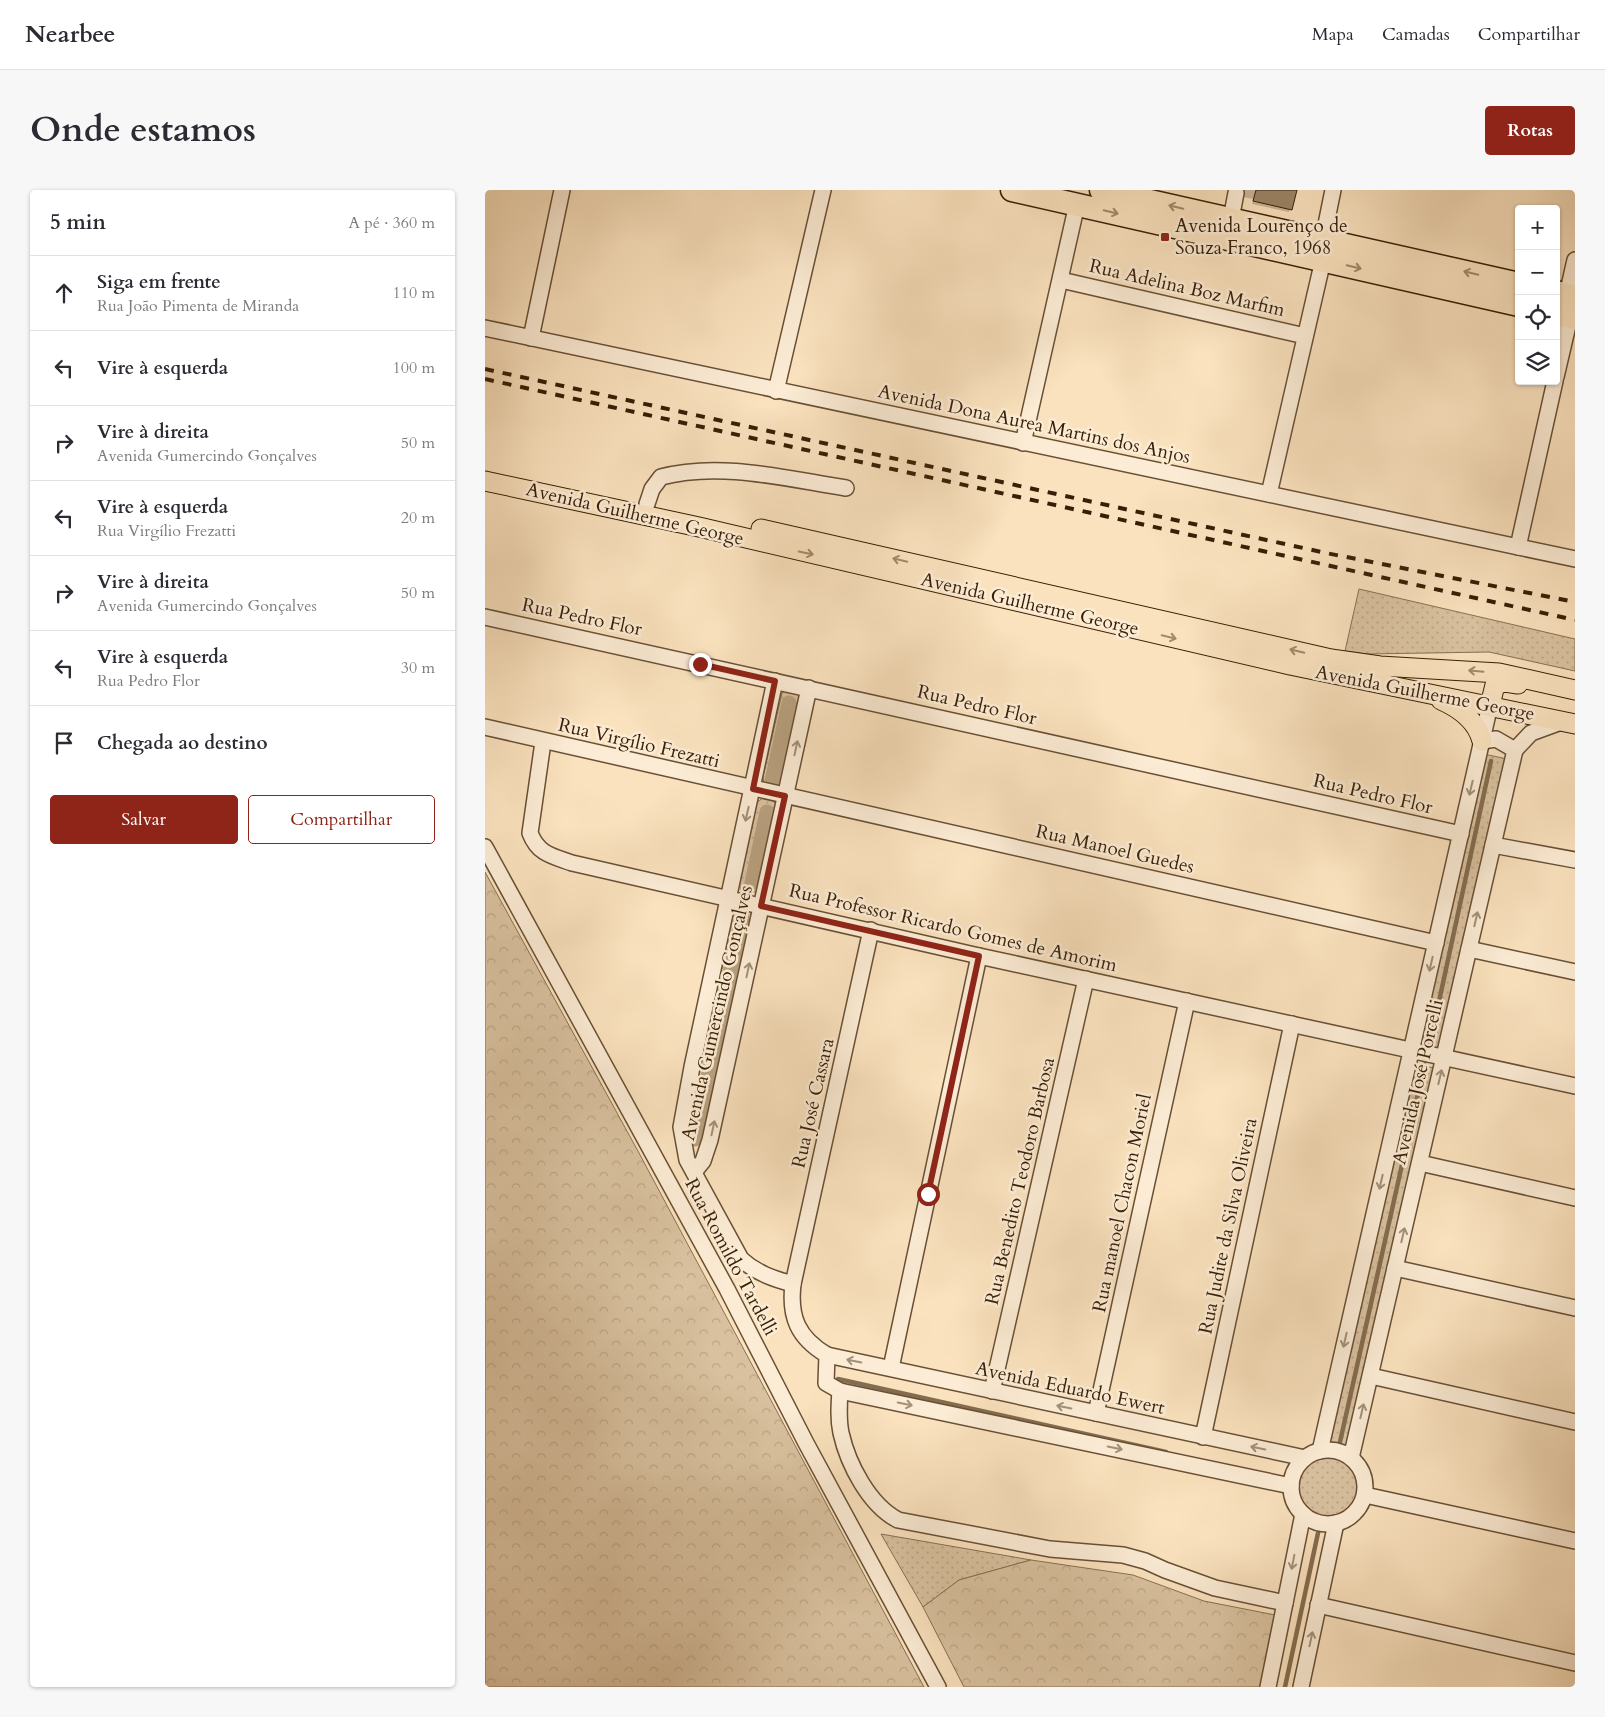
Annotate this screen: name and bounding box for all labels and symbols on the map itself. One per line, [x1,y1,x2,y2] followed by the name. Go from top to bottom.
[1169,202,1185,211] one-way arrow
[1102,207,1118,217] one-way arrow
[1175,213,1348,261] place label: Avenida Lourenço de Souza Franco, 1968
[1159,231,1171,243] marker: Avenida Lourenço de Souza Franco, 1968
[1087,253,1288,323] street label: Rua Adelina Boz Marfim
[1346,263,1362,272] one-way arrow
[1464,268,1480,277] one-way arrow
[875,378,1193,470] street label: Avenida Dona Aurea Martins dos Anjos
[523,476,747,552] street label: Avenida Guilherme George
[797,549,813,558] one-way arrow
[893,555,909,564] one-way arrow
[918,566,1142,642] street label: Avenida Guilherme George
[520,592,644,642] street label: Rua Pedro Flor
[1160,633,1176,642] one-way arrow
[1290,646,1306,655] one-way arrow
[689,653,712,676] route end
[1313,659,1537,727] street label: Avenida Guilherme George
[1468,666,1484,675] one-way arrow
[915,679,1039,731] street label: Rua Pedro Flor
[556,712,722,774] street label: Rua Virgílio Frezatti
[792,741,801,757] one-way arrow
[1311,768,1435,820] street label: Rua Pedro Flor
[1466,780,1475,796] one-way arrow
[742,806,751,822] one-way arrow
[1033,818,1197,880] street label: Rua Manoel Guedes
[786,878,1121,979] street label: Rua Professor Ricardo Gomes de Amorim
[675,883,759,1143] street label: Avenida Gumercindo Gonçalves
[1472,911,1481,927] one-way arrow
[1426,955,1435,971] one-way arrow
[743,962,753,978] one-way arrow
[1386,997,1450,1167] street label: Avenida José Porcelli
[785,1036,841,1170] street label: Rua José Cassara
[979,1055,1061,1307] street label: Rua Benedito Teodoro Barbosa
[1436,1070,1445,1086] one-way arrow
[1086,1091,1158,1315] street label: Rua manoel Chacon Moriel
[1192,1116,1264,1336] street label: Rua Judite da Silva Oliveira
[709,1121,718,1137] one-way arrow
[678,1174,784,1340] street label: Rua Romildo Tardelli
[1376,1174,1385,1190] one-way arrow
[917,1183,940,1206] route start
[1399,1228,1408,1244] one-way arrow
[1340,1332,1349,1348] one-way arrow
[973,1355,1167,1421] street label: Avenida Eduardo Ewert
[847,1356,863,1365] one-way arrow
[896,1400,912,1409] one-way arrow
[1057,1402,1073,1411] one-way arrow
[1358,1403,1367,1419] one-way arrow
[1250,1443,1266,1453] one-way arrow
[1107,1444,1123,1453] one-way arrow
[1288,1554,1298,1570] one-way arrow
[1307,1632,1316,1648] one-way arrow

